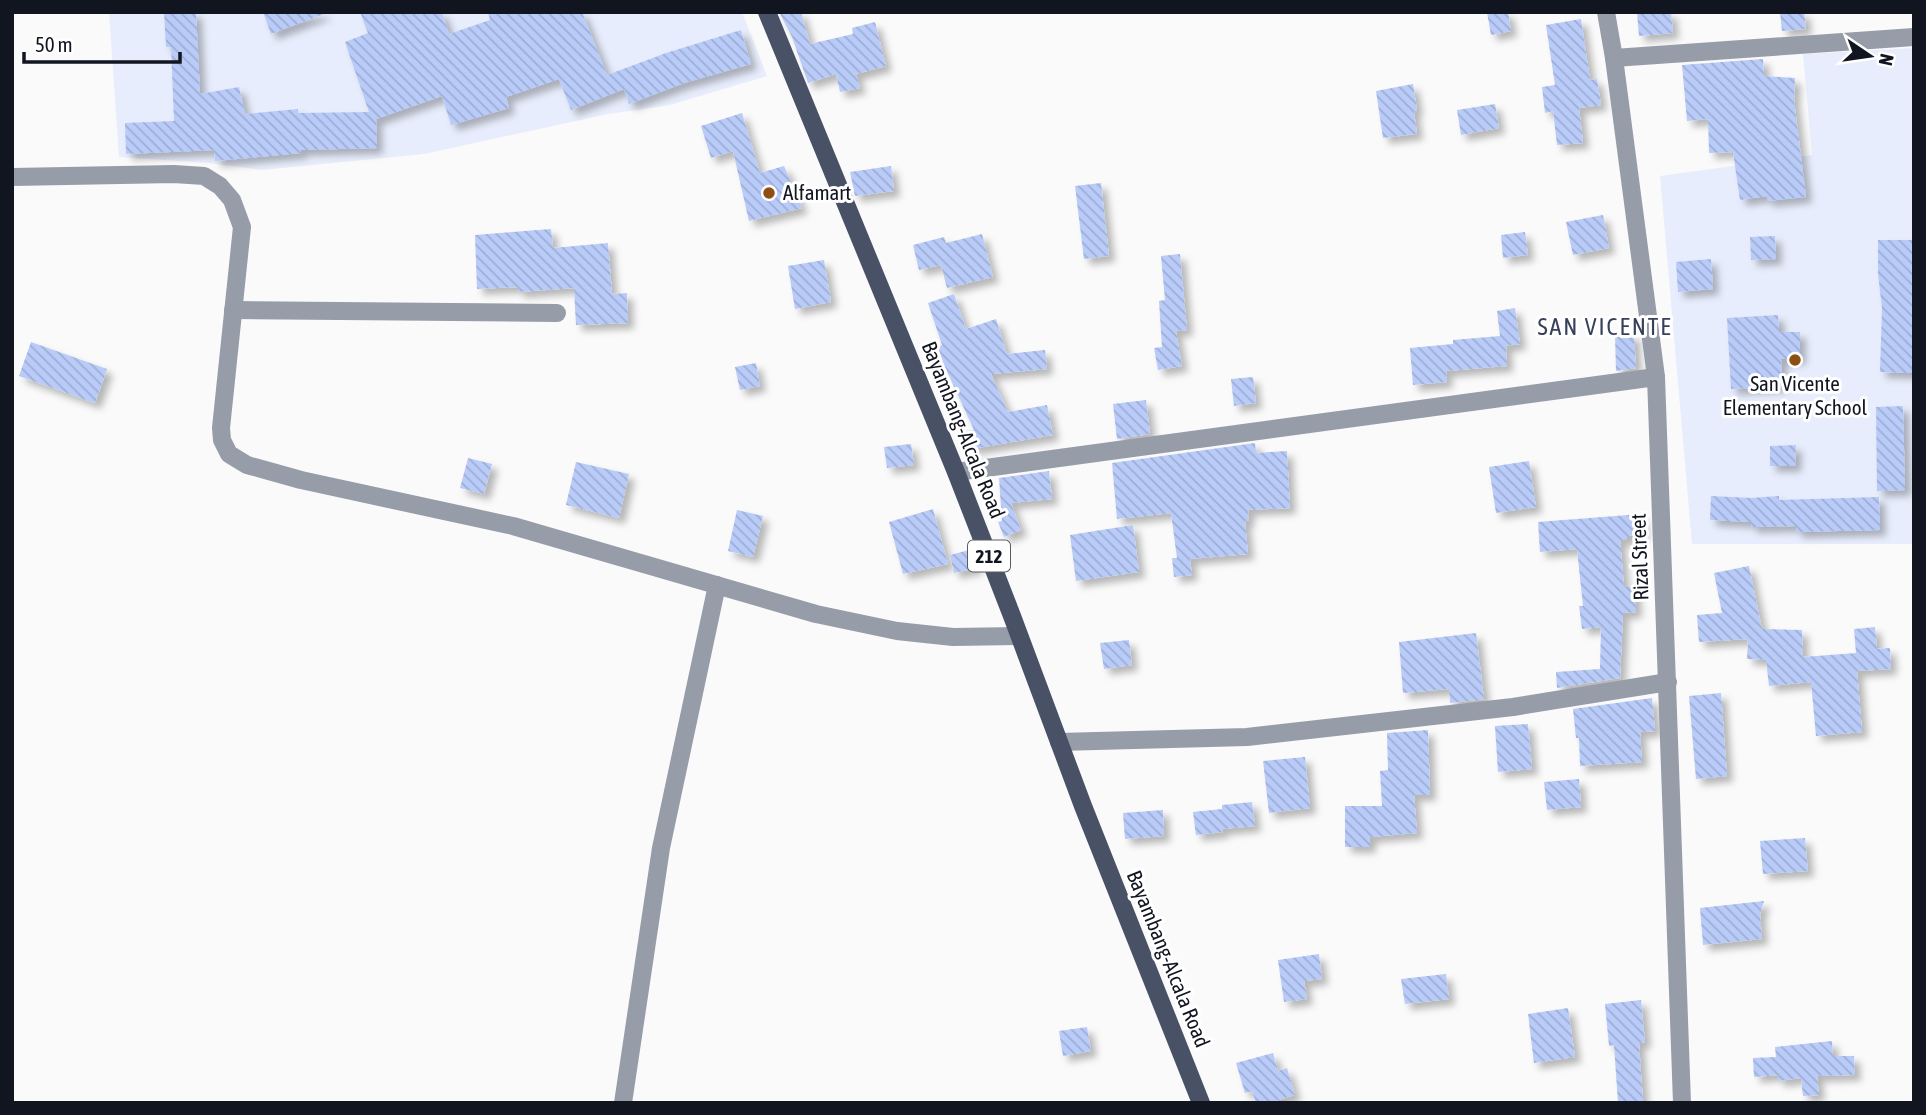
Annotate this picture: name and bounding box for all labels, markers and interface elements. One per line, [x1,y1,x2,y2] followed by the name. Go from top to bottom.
[24,21,180,65] scale bar
[1835,21,1905,91] north arrow
[35,32,73,56] text: 50 m
[1875,52,1899,68] text: N
[783,180,851,204] place label: Alfamart
[761,185,777,201] marker: Alfamart
[1537,313,1673,340] district label: SAN VICENTE
[917,338,1010,522] street label: Bayambang-Alcala Road
[1787,352,1803,368] marker: San Vicente Elementary School
[1723,371,1868,419] place label: San Vicente Elementary School
[1625,513,1653,601] street label: Rizal Street
[968,540,1010,572] road number: 212
[1122,867,1215,1051] street label: Bayambang-Alcala Road

